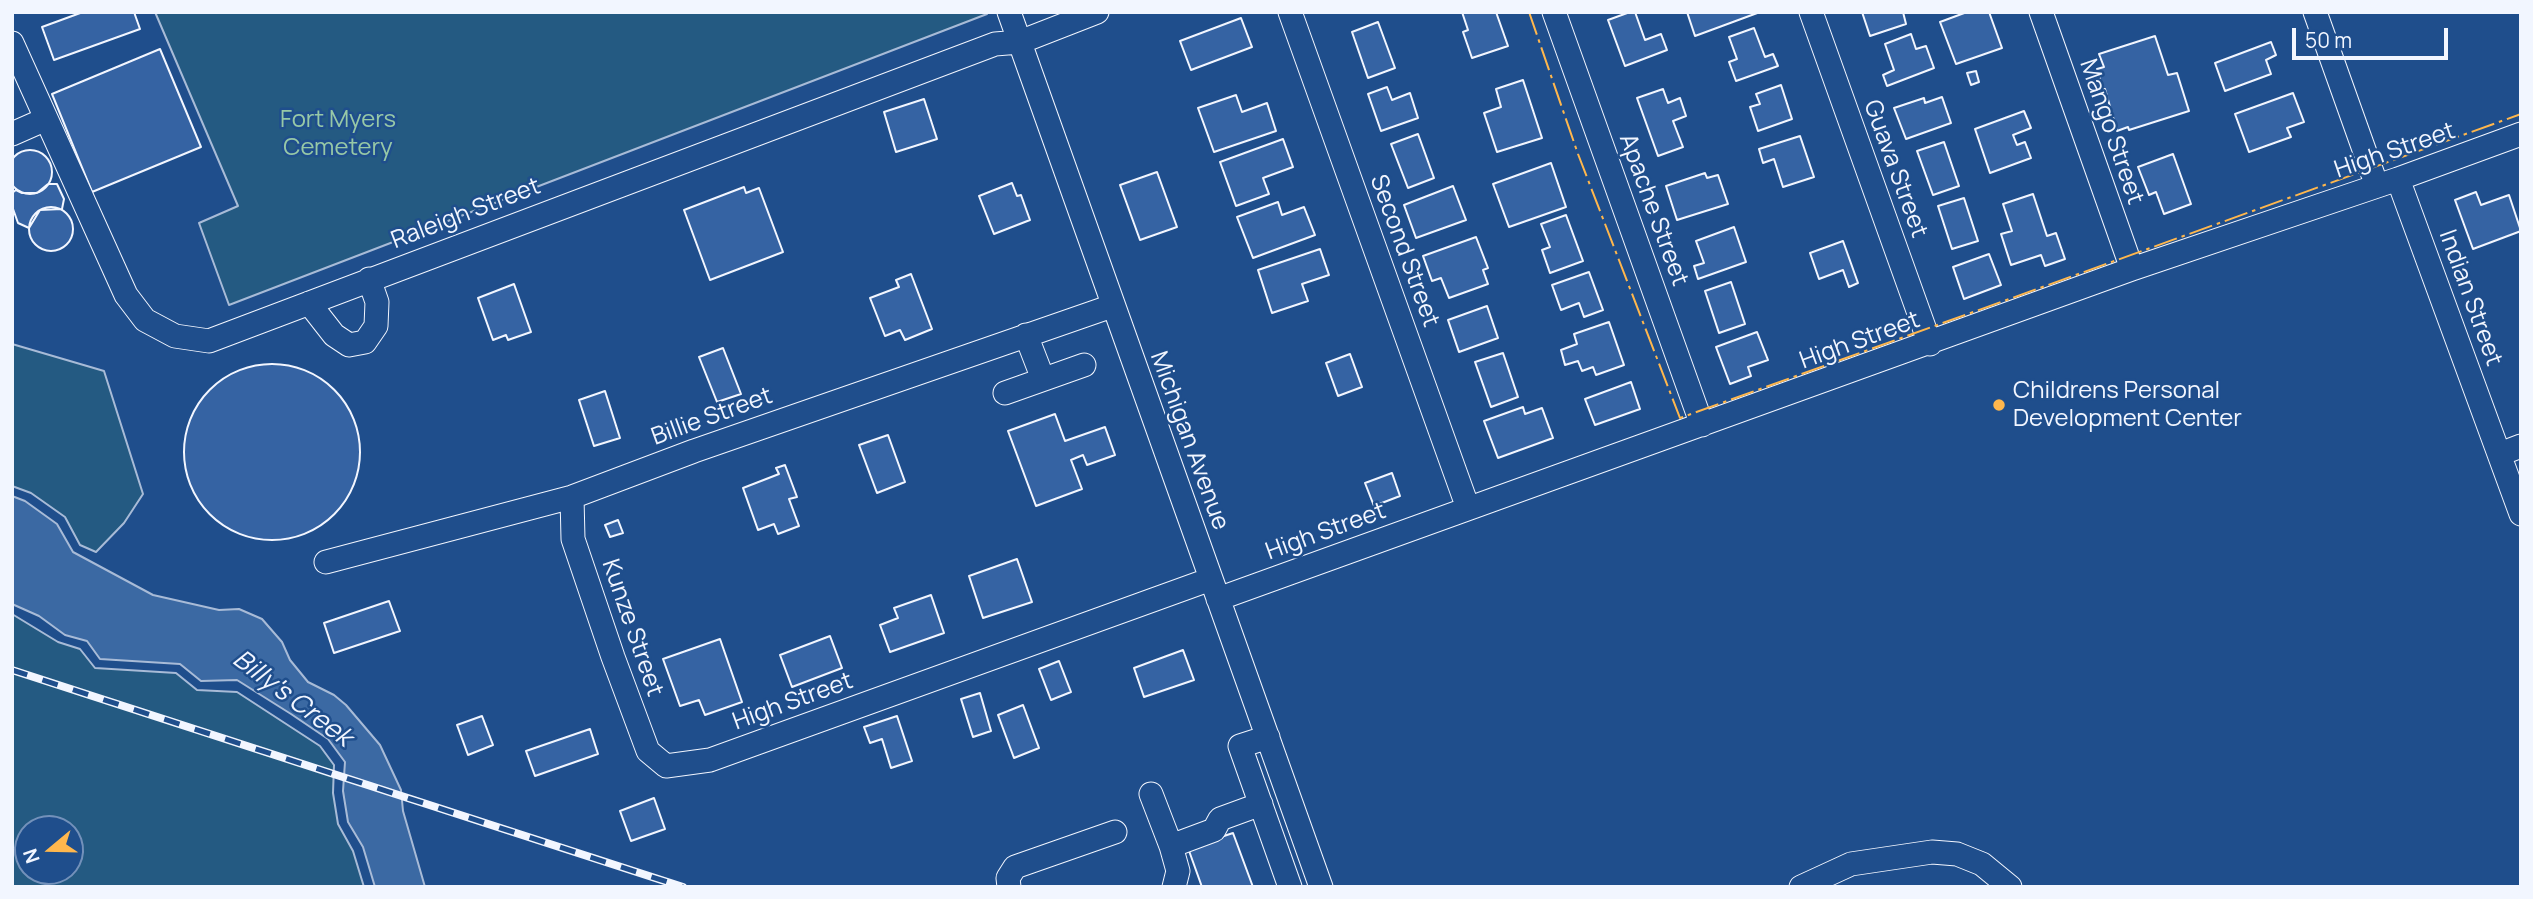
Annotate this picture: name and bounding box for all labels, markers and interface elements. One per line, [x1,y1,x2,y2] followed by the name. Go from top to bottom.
[2295,14,2451,58] scale bar
[2305,26,2352,54] text: 50 m
[2073,56,2149,208] street label: Mango Street
[1857,96,1933,242] street label: Guava Street
[280,106,396,162] park label: Fort Myers Cemetery
[2331,117,2459,185] street label: High Street
[1612,130,1694,290] street label: Apache Street
[1363,171,1445,331] street label: Second Street
[387,172,545,256] street label: Raleigh Street
[2432,226,2508,370] street label: Indian Street
[1796,306,1924,376] street label: High Street
[1143,348,1235,534] street label: Michigan Avenue
[2013,377,2242,433] place label: Childrens Personal Development Center
[648,382,776,452] street label: Billie Street
[1991,397,2007,413] marker: Childrens Personal Development Center
[1262,497,1390,567] street label: High Street
[595,556,669,700] street label: Kunze Street
[226,644,358,754] water label: Billy's Creek
[729,667,857,737] street label: High Street
[14,815,84,885] north arrow
[17,845,46,867] text: N

